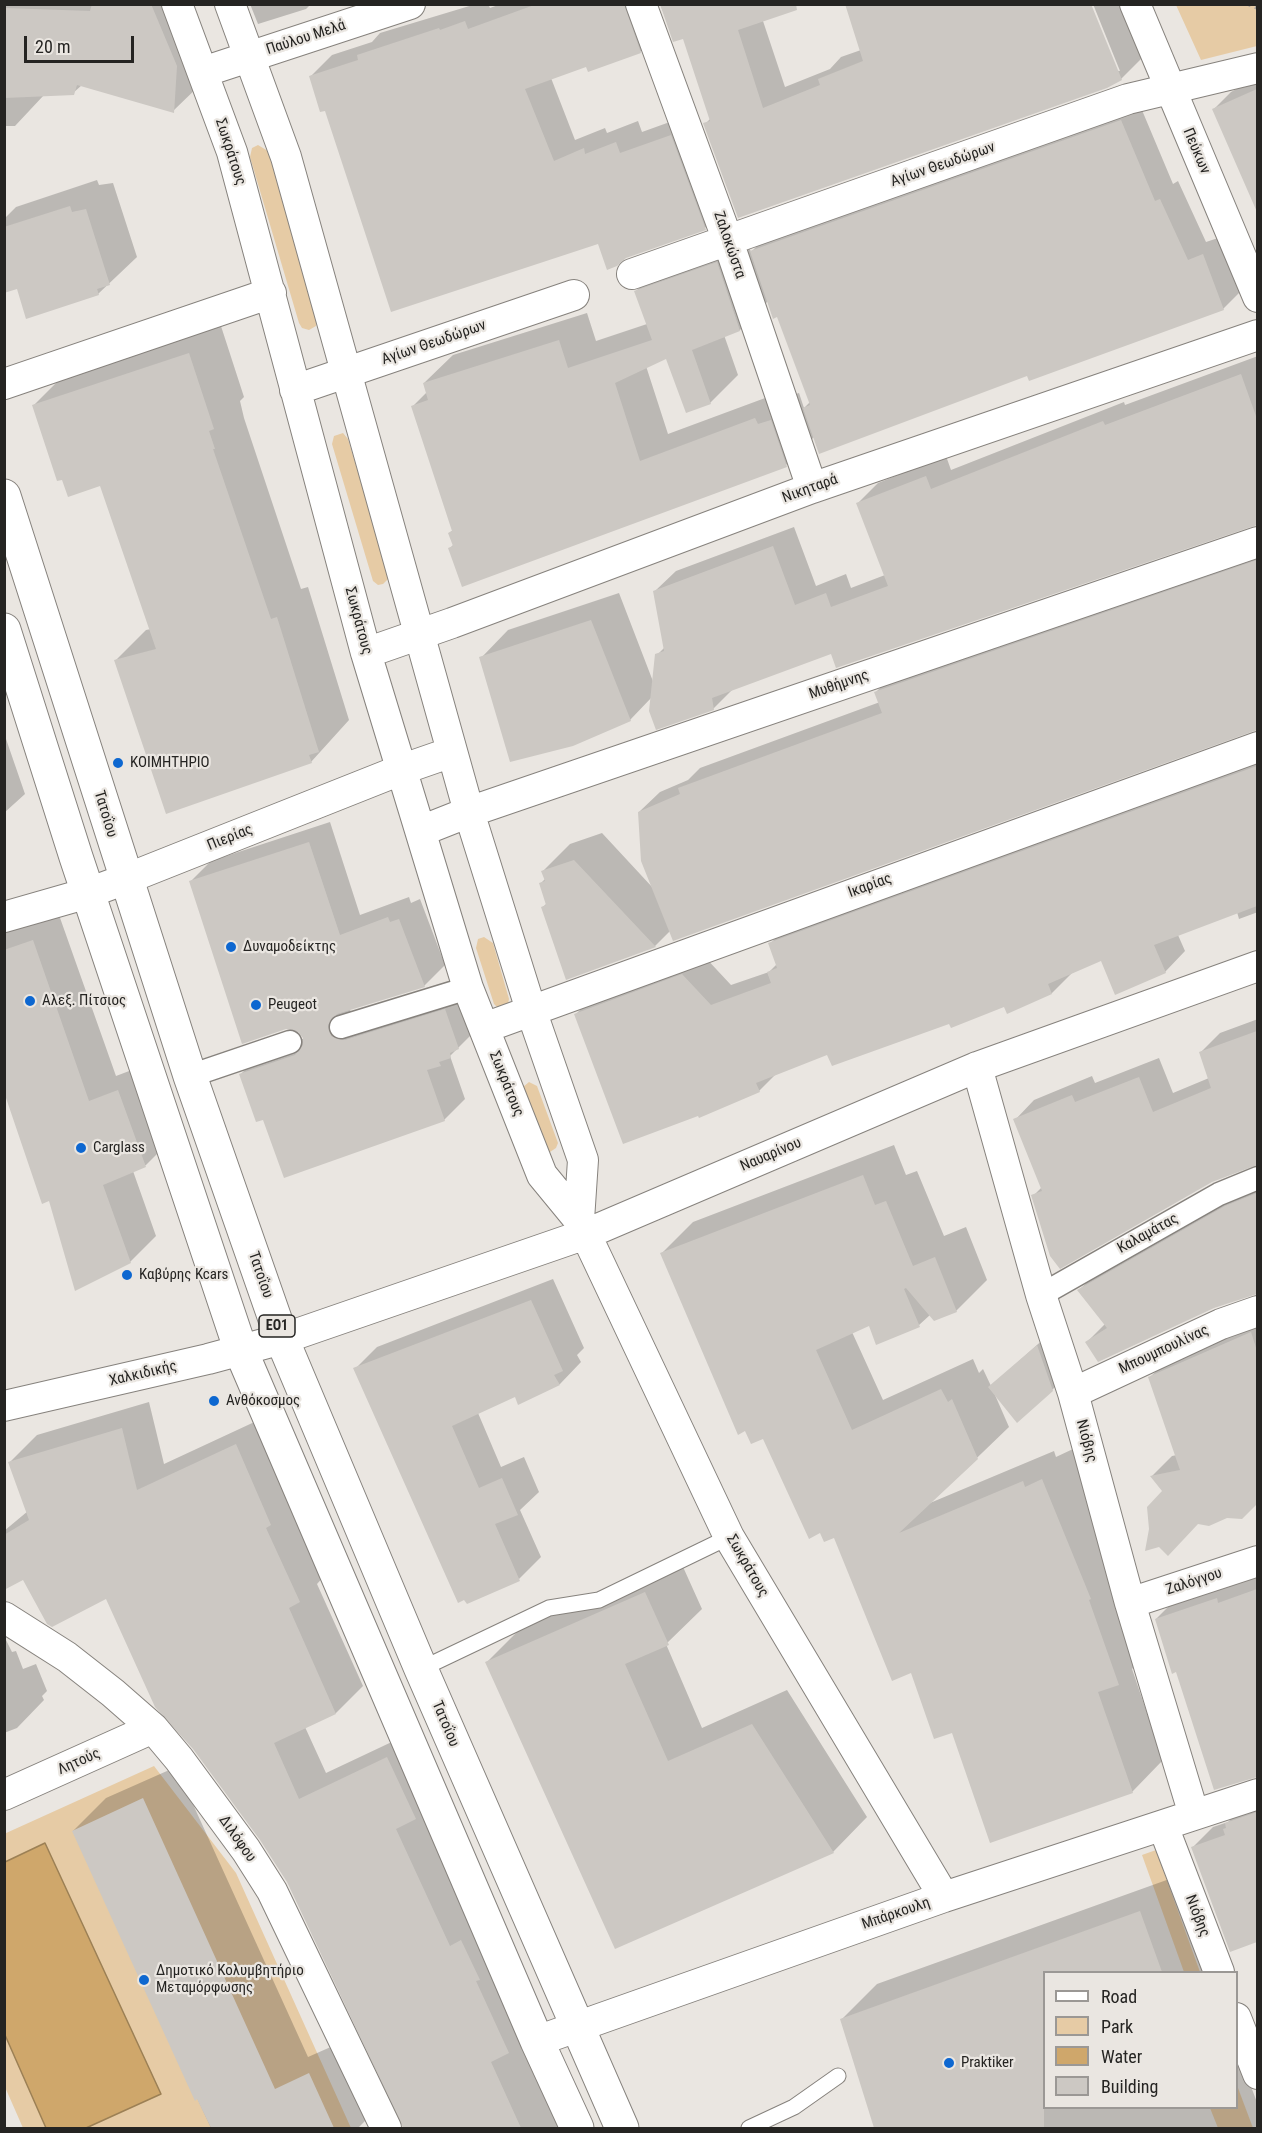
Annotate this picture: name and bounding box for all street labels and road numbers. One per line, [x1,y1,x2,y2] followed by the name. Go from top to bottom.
[264,17,348,59] street label: Παύλου Μελά
[211,116,249,188] street label: Σωκράτους
[1178,125,1214,177] street label: Πεύκων
[888,139,998,191] street label: Αγίων Θεωδώρων
[709,209,749,281] street label: Ζαλοκώστα
[379,317,489,369] street label: Αγίων Θεωδώρων
[780,471,840,507] street label: Νικηταρά
[340,585,376,657] street label: Σωκράτους
[807,666,871,704] street label: Μυθήμνης
[89,788,121,840] street label: Τατοΐου
[205,821,255,855] street label: Πιερίας
[846,870,894,902] street label: Ικαρίας
[485,1049,527,1119] street label: Σωκράτους
[738,1134,804,1176] street label: Ναυαρίνου
[1115,1210,1181,1258] street label: Καλαμάτας
[244,1249,276,1301] street label: Τατοΐου
[259,1315,295,1337] road number: ΕΟ1
[1116,1321,1212,1379] street label: Μπουμπουλίνας
[108,1358,178,1390] street label: Χαλκιδικής
[1072,1418,1100,1464] street label: Νιόβης
[722,1532,772,1600] street label: Σωκράτους
[1164,1564,1224,1600] street label: Ζαλόγγου
[427,1698,463,1750] street label: Τατοΐου
[55,1745,103,1779] street label: Λητούς
[215,1812,259,1866] street label: Διλόφου
[1181,1892,1213,1940] street label: Νιόβης
[860,1894,932,1934] street label: Μπάρκουλη

